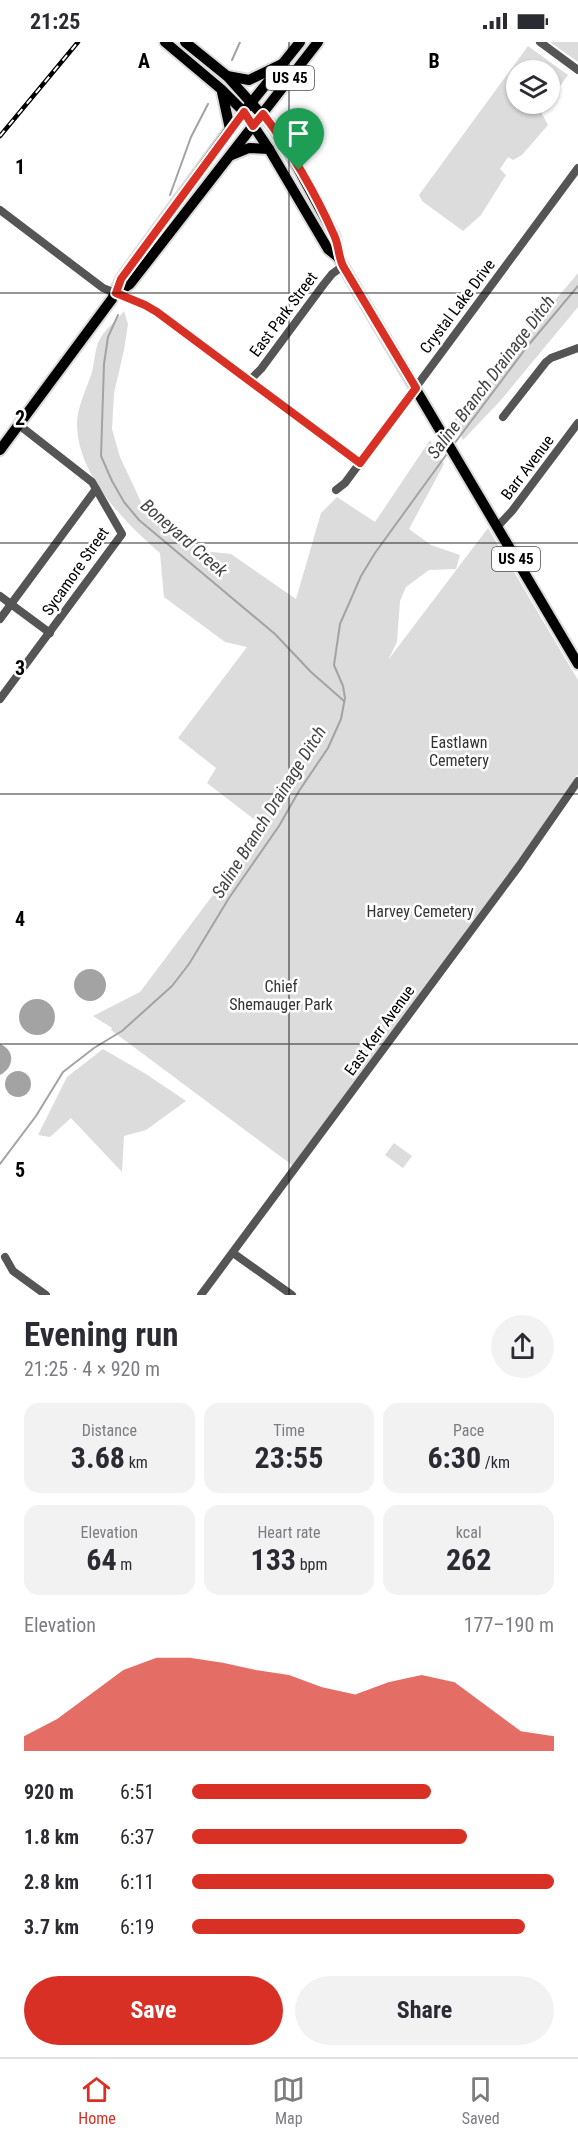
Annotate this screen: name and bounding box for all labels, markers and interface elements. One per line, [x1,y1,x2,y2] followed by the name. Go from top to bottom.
[30,9,81,34] text: 21:25
[138,49,150,73] text: A
[428,49,440,73] text: B
[506,60,560,114] map controls
[506,60,560,114] button: layers
[266,66,314,90] road number: US 45
[273,108,324,170] pin
[282,117,315,150] icon: arrive
[15,155,25,179] text: 1
[416,255,499,357] street label: Crystal Lake Drive
[245,268,322,360] street label: East Park Street
[422,291,559,462] water label: Saline Branch Drainage Ditch
[15,406,25,430] text: 2
[497,431,558,503] street label: Barr Avenue
[137,494,233,582] water label: Boneyard Creek
[38,523,113,619] street label: Sycamore Street
[492,547,540,571] road number: US 45
[15,656,25,680] text: 3
[207,722,330,902] water label: Saline Branch Drainage Ditch
[429,733,489,770] park label: Eastlawn Cemetery
[366,902,474,921] park label: Harvey Cemetery
[15,907,25,931] text: 4
[229,977,334,1014] park label: Chief Shemauger Park
[340,981,418,1079] street label: East Kerr Avenue
[15,1158,25,1182] text: 5
[24,1315,179,1354] text: Evening run
[491,1315,554,1378] button: share
[24,1357,160,1381] text: 21:25 · 4 × 920 m
[82,1421,137,1440] text: Distance
[273,1421,305,1440] text: Time
[453,1421,484,1440] text: Pace
[71,1440,125,1475] text: 3.68
[255,1440,323,1475] text: 23:55
[427,1440,481,1475] text: 6:30
[125,1453,148,1472] text: km
[481,1453,510,1472] text: /km
[81,1523,138,1542] text: Elevation
[257,1523,321,1542] text: Heart rate
[456,1523,482,1542] text: kcal
[86,1542,117,1577] text: 64
[251,1542,296,1577] text: 133
[446,1542,491,1577] text: 262
[117,1555,132,1574] text: m
[296,1555,327,1574] text: bpm
[24,1613,96,1637] text: Elevation
[464,1613,554,1637] text: 177–190 m
[24,1780,74,1804] text: 920 m
[120,1780,154,1804] text: 6:51
[24,1825,79,1849] text: 1.8 km
[120,1825,154,1849] text: 6:37
[24,1870,79,1894] text: 2.8 km
[120,1870,154,1894] text: 6:11
[24,1915,79,1939] text: 3.7 km
[120,1915,154,1939] text: 6:19
[24,1976,283,2045] button: Save
[295,1976,554,2045] button: Share
[78,2073,116,2128] tab: Home
[272,2073,305,2128] tab: Map
[462,2073,500,2128] tab: Saved

